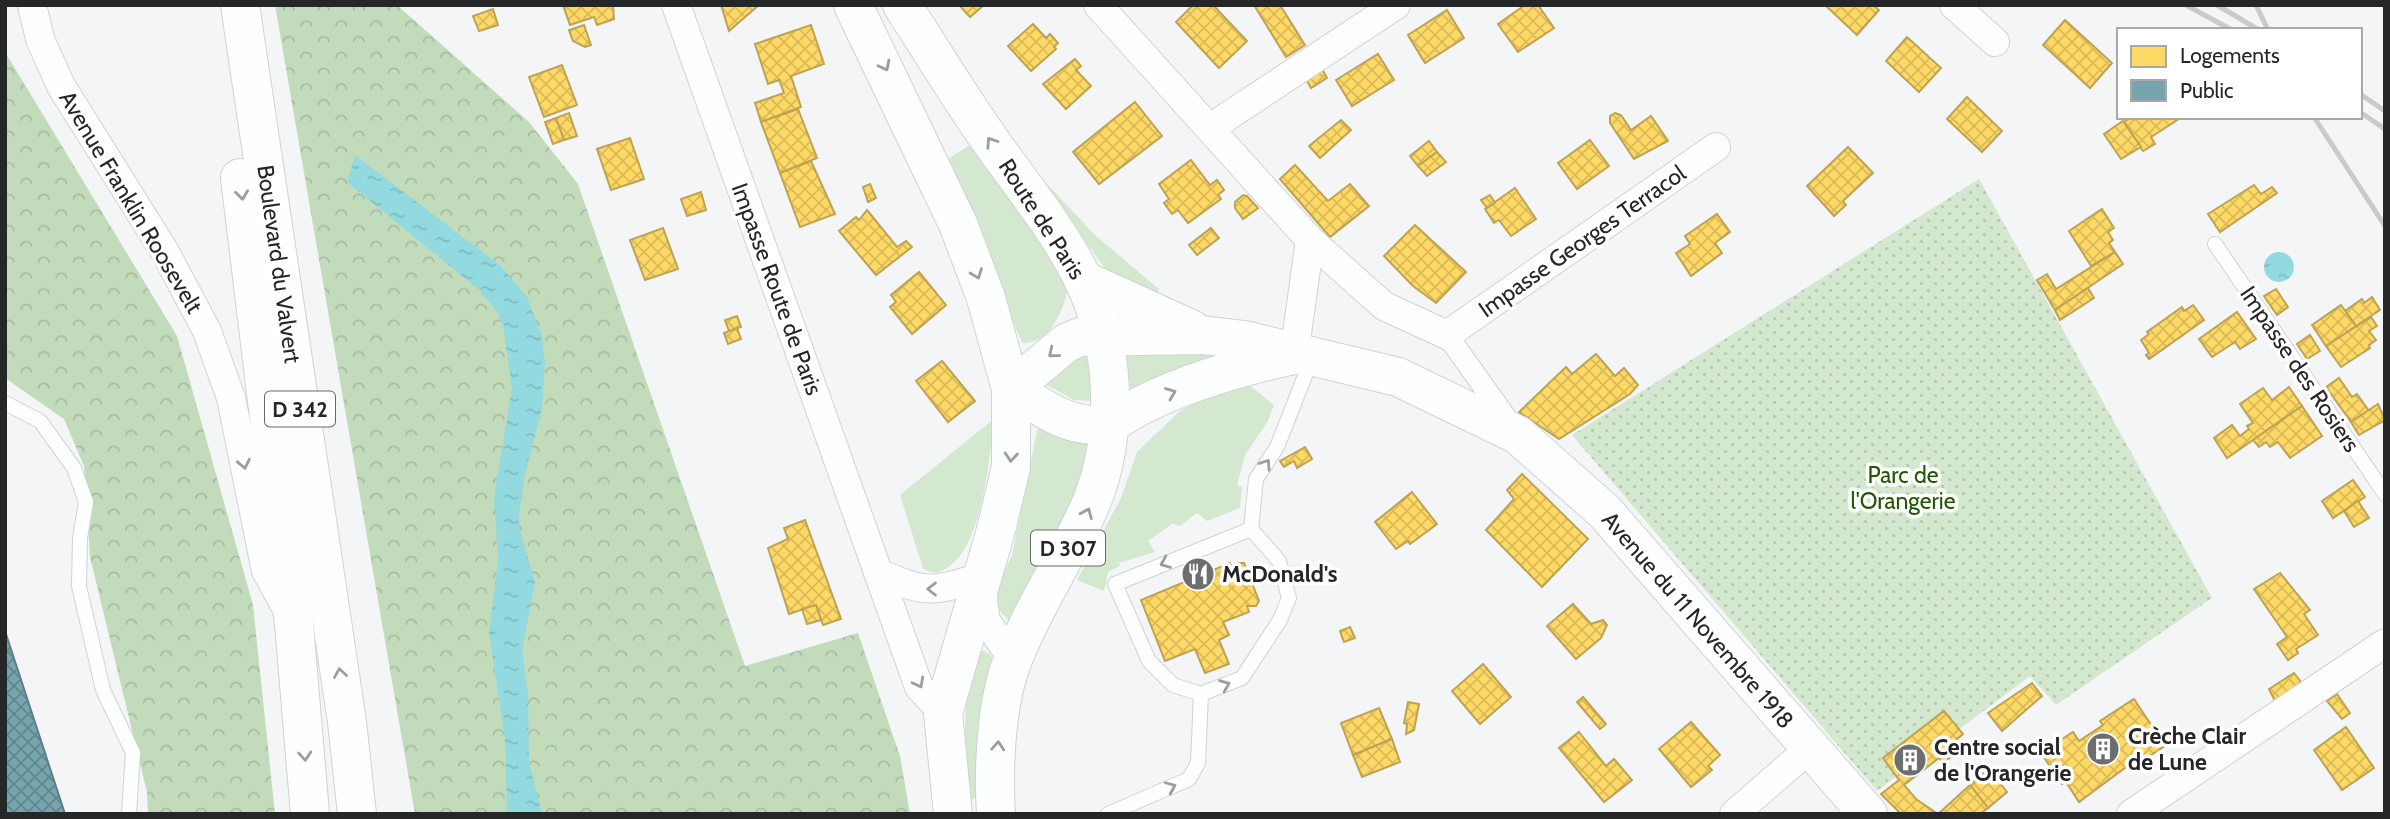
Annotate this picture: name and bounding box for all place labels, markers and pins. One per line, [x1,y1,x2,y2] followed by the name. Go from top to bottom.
[1179,555,1217,593] restaurant icon: McDonald's
[1222,560,1338,588] place label: McDonald's
[2128,722,2246,776] place label: Crèche Clair de Lune
[2084,730,2122,768] building icon: Crèche Clair de Lune
[1934,733,2072,787] place label: Centre social de l'Orangerie
[1891,741,1929,779] building icon: Centre social de l'Orangerie

